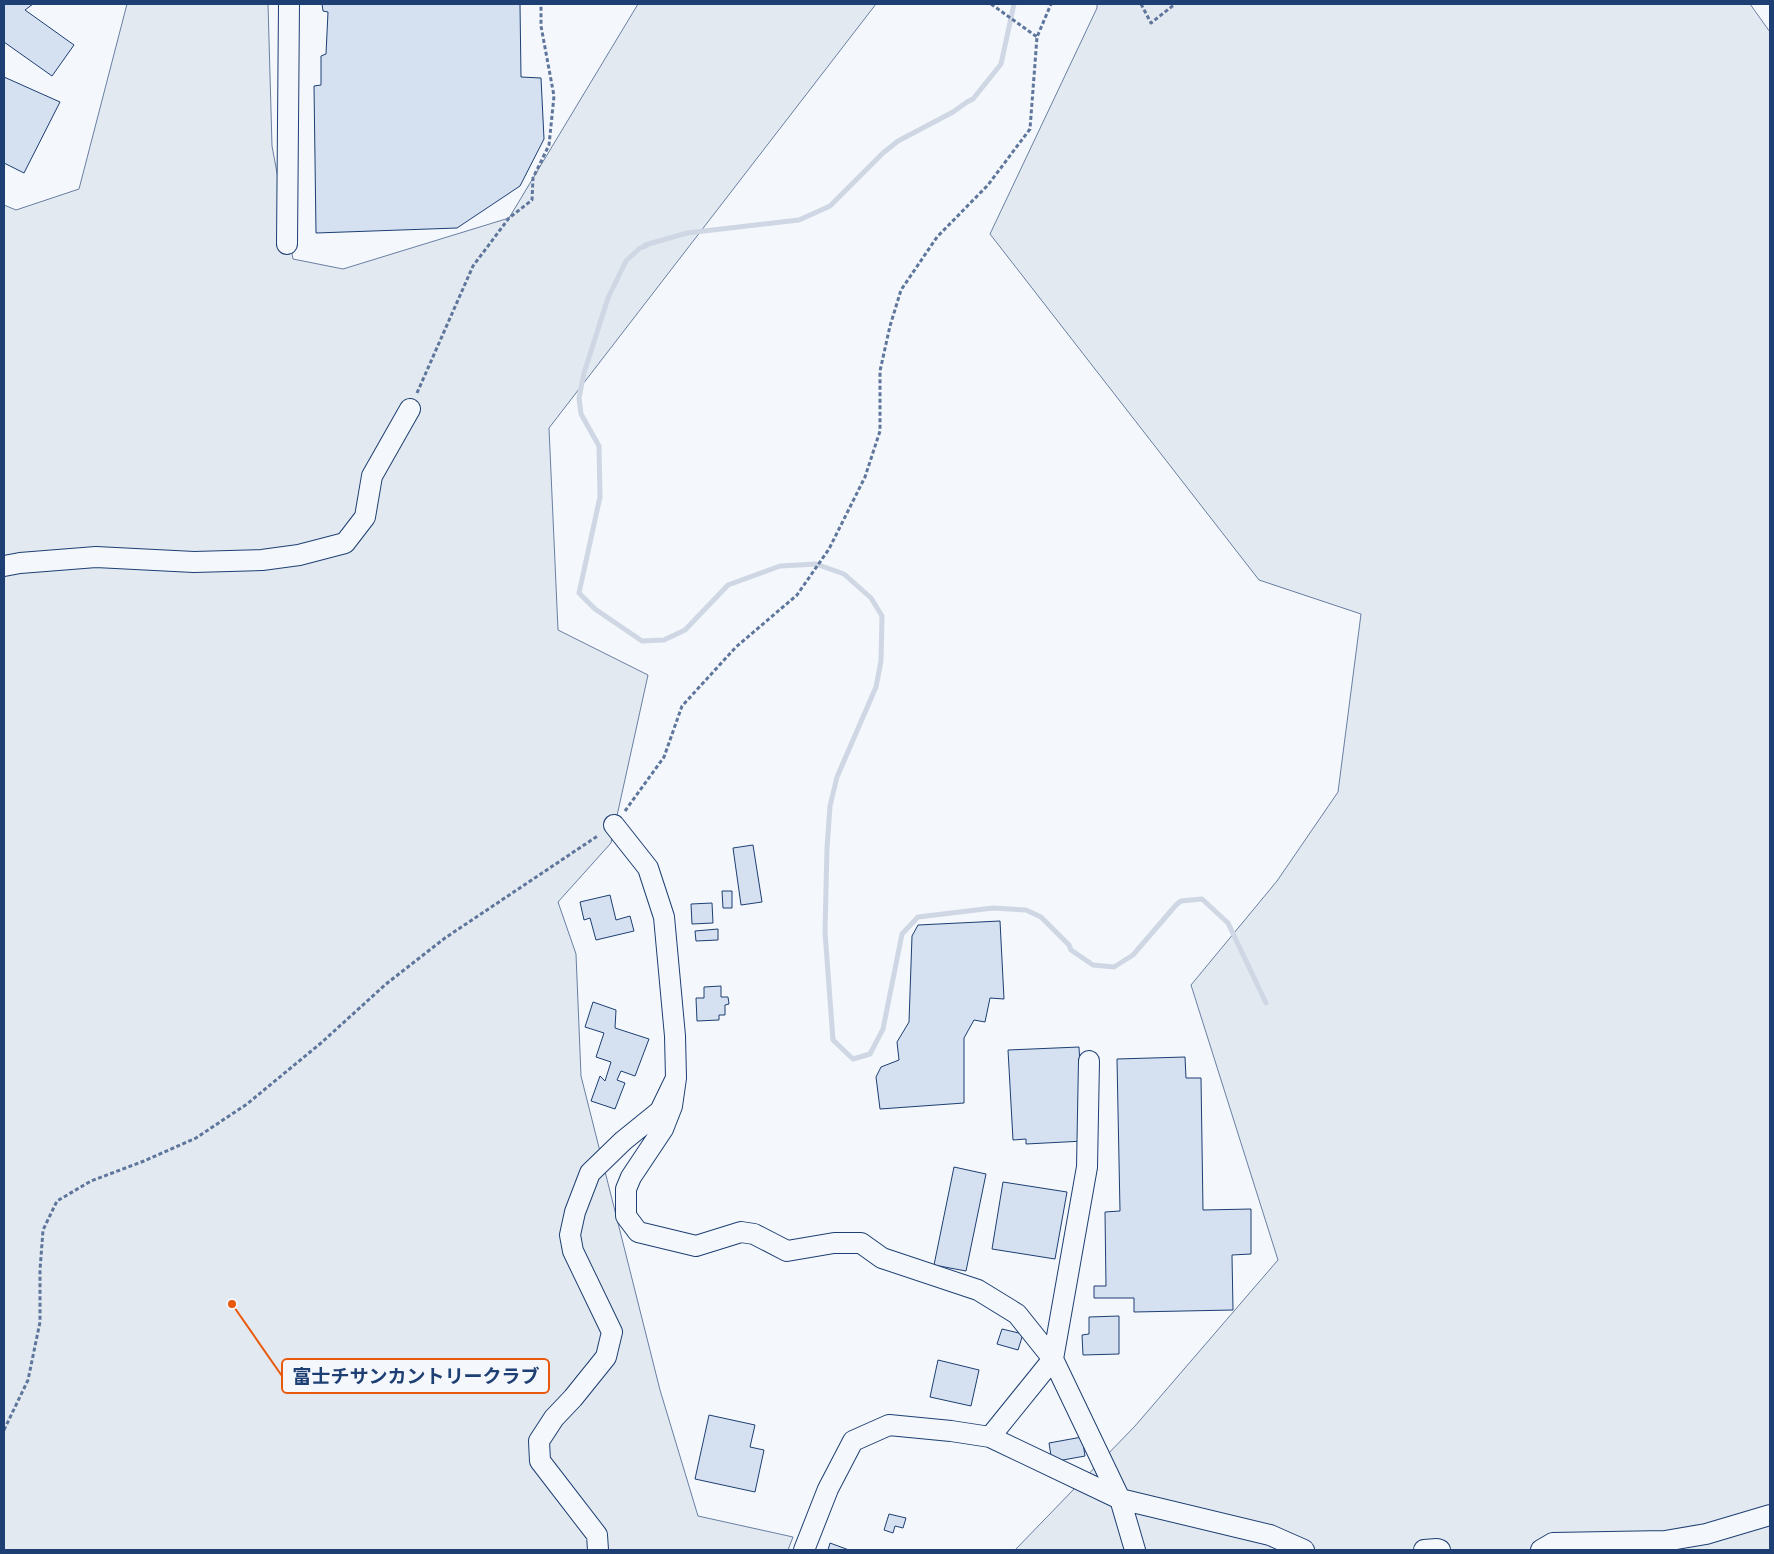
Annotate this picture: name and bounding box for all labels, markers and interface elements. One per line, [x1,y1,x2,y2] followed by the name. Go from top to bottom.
[282,1359,549,1393] callout: 富士チサンカントリークラブ
[292,1365,540,1387] text: 富士チサンカントリークラブ

